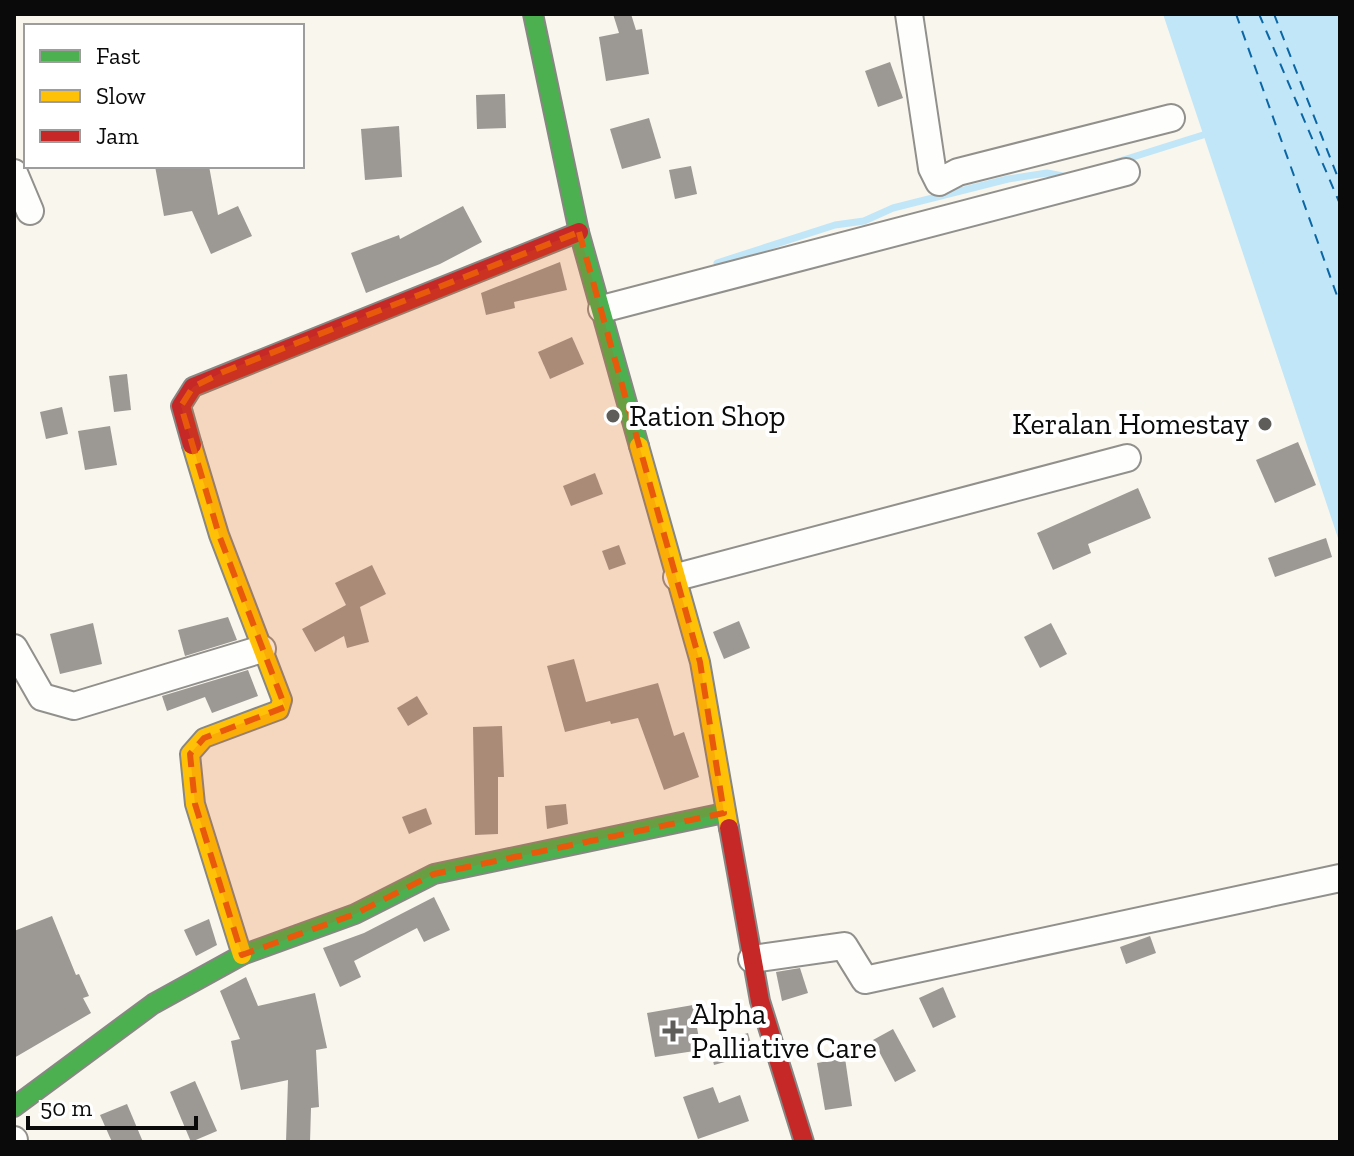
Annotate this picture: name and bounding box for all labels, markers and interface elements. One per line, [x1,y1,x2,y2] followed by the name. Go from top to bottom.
[24,24,304,168] legend
[96,41,140,70] text: Fast
[96,81,146,110] text: Slow
[96,121,139,150] text: Jam
[629,398,786,434] place label: Ration Shop
[1012,406,1250,442] place label: Keralan Homestay
[604,407,622,425] marker: Ration Shop
[1256,415,1274,433] marker: Keralan Homestay
[691,996,877,1066] place label: Alpha Palliative Care
[662,1020,684,1042] marker: Alpha Palliative Care
[28,1080,196,1130] scale bar
[40,1093,93,1122] text: 50 m

